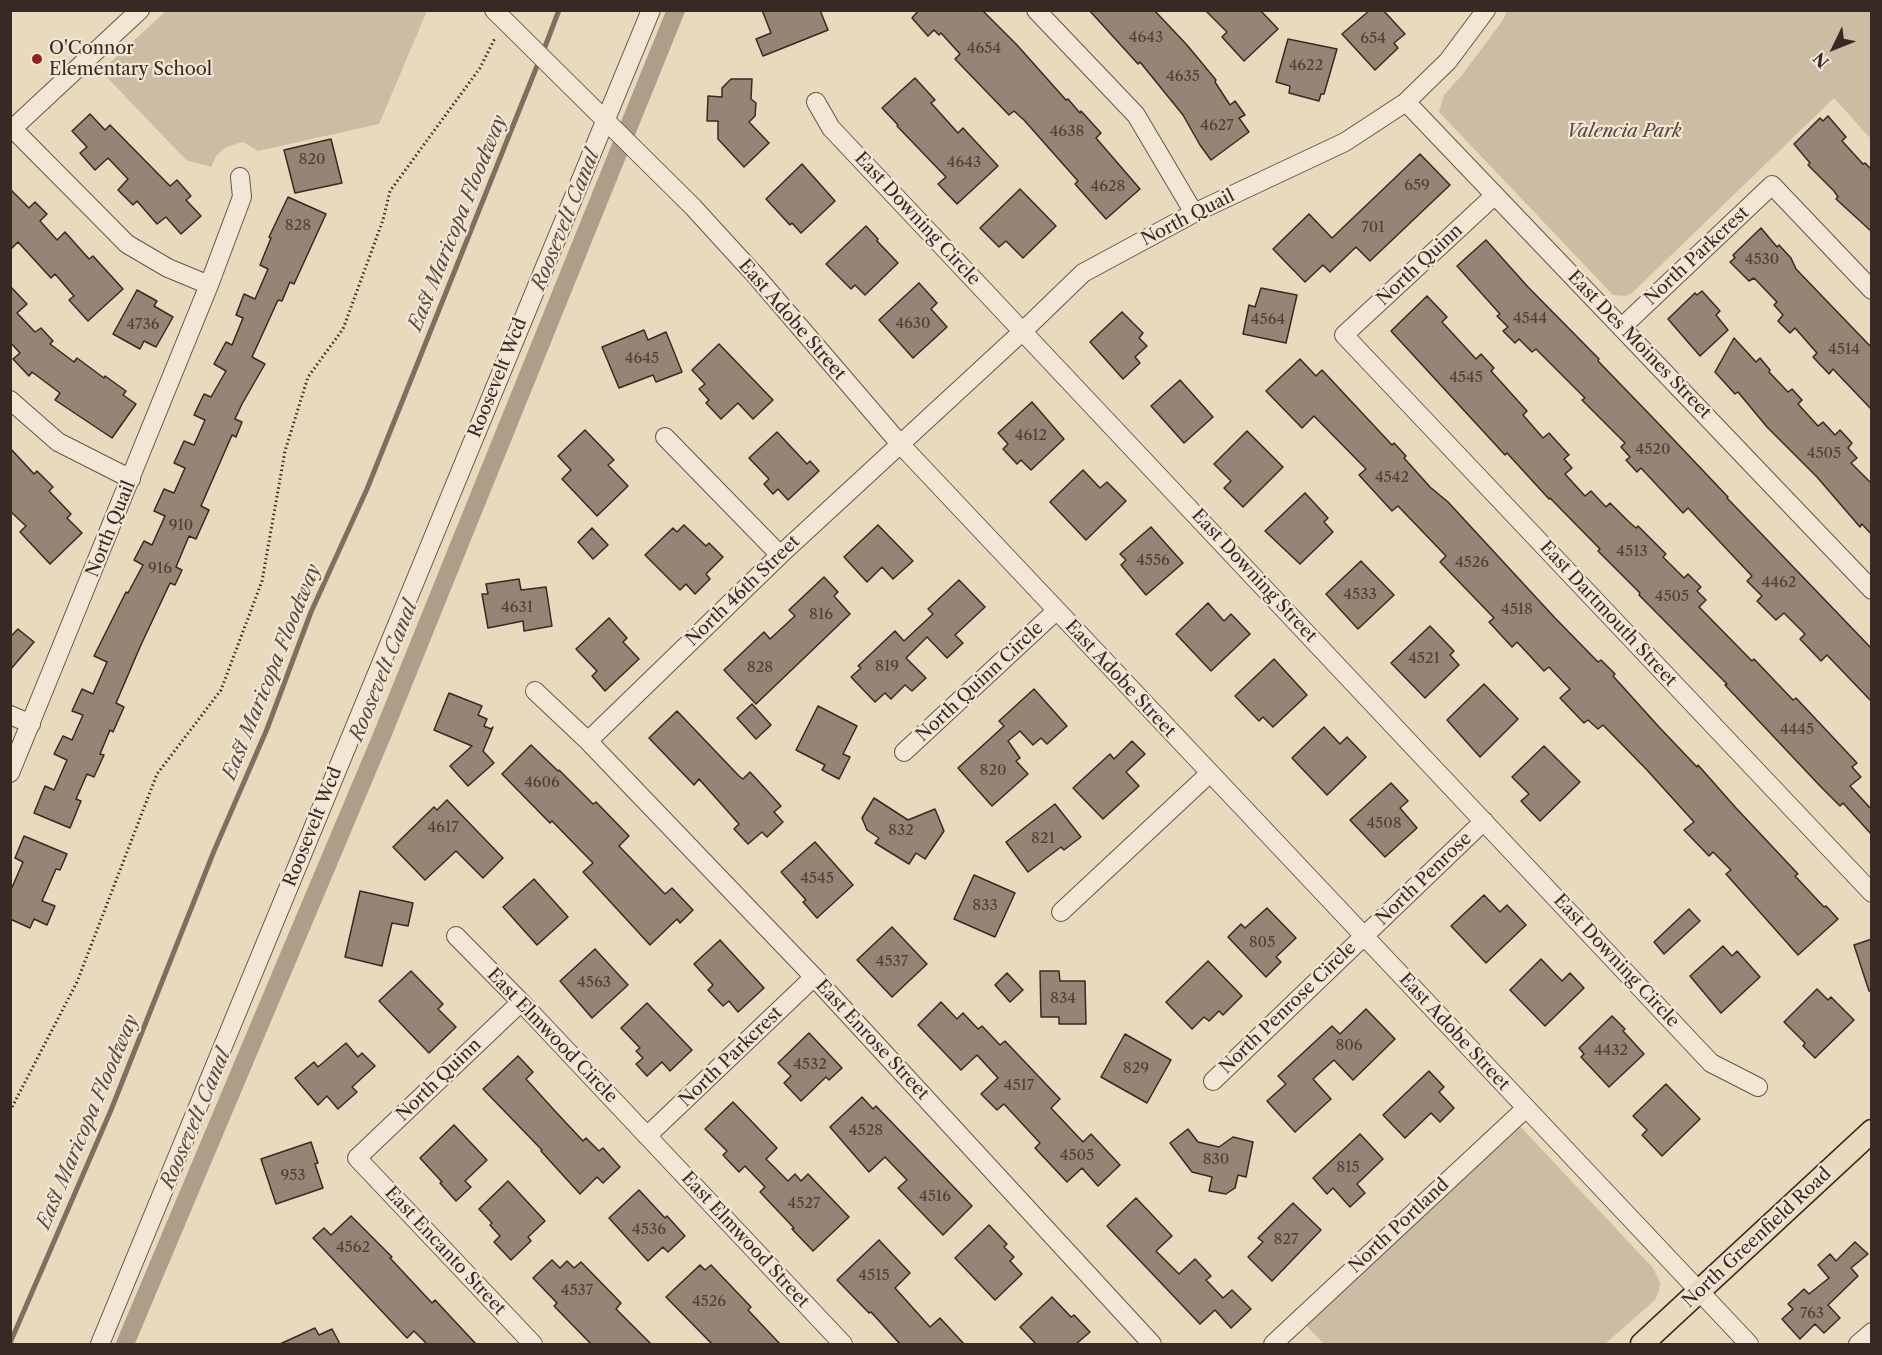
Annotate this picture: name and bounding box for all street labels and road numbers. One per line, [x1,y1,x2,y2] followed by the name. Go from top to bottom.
[850,148,984,290] street label: East Downing Circle
[1138,185,1238,251] street label: North Quail
[1640,202,1754,310] street label: North Parkcrest
[1373,220,1467,310] street label: North Quinn
[734,255,850,385] street label: East Adobe Street
[1563,267,1715,423] street label: East Des Moines Street
[464,315,532,441] street label: Roosevelt Wcd
[82,478,140,580] street label: North Quail
[1187,505,1321,647] street label: East Downing Street
[682,531,804,651] street label: North 46th Street
[1535,537,1681,691] street label: East Dartmouth Street
[1060,616,1180,742] street label: East Adobe Street
[912,618,1048,746] street label: North Quinn Circle
[279,764,347,890] street label: Roosevelt Wcd
[1372,828,1476,930] street label: North Penrose
[1549,890,1683,1032] street label: East Downing Circle
[1215,937,1361,1079] street label: North Penrose Circle
[482,964,622,1108] street label: East Elmwood Circle
[1394,969,1514,1095] street label: East Adobe Street
[811,975,933,1105] street label: East Enrose Street
[675,1002,787,1112] street label: North Parkcrest
[392,1034,486,1126] street label: North Quinn
[1678,1163,1836,1313] street label: North Greenfield Road
[676,1168,814,1312] street label: East Elmwood Street
[1344,1174,1454,1278] street label: North Portland
[380,1182,510,1320] street label: East Encanto Street

